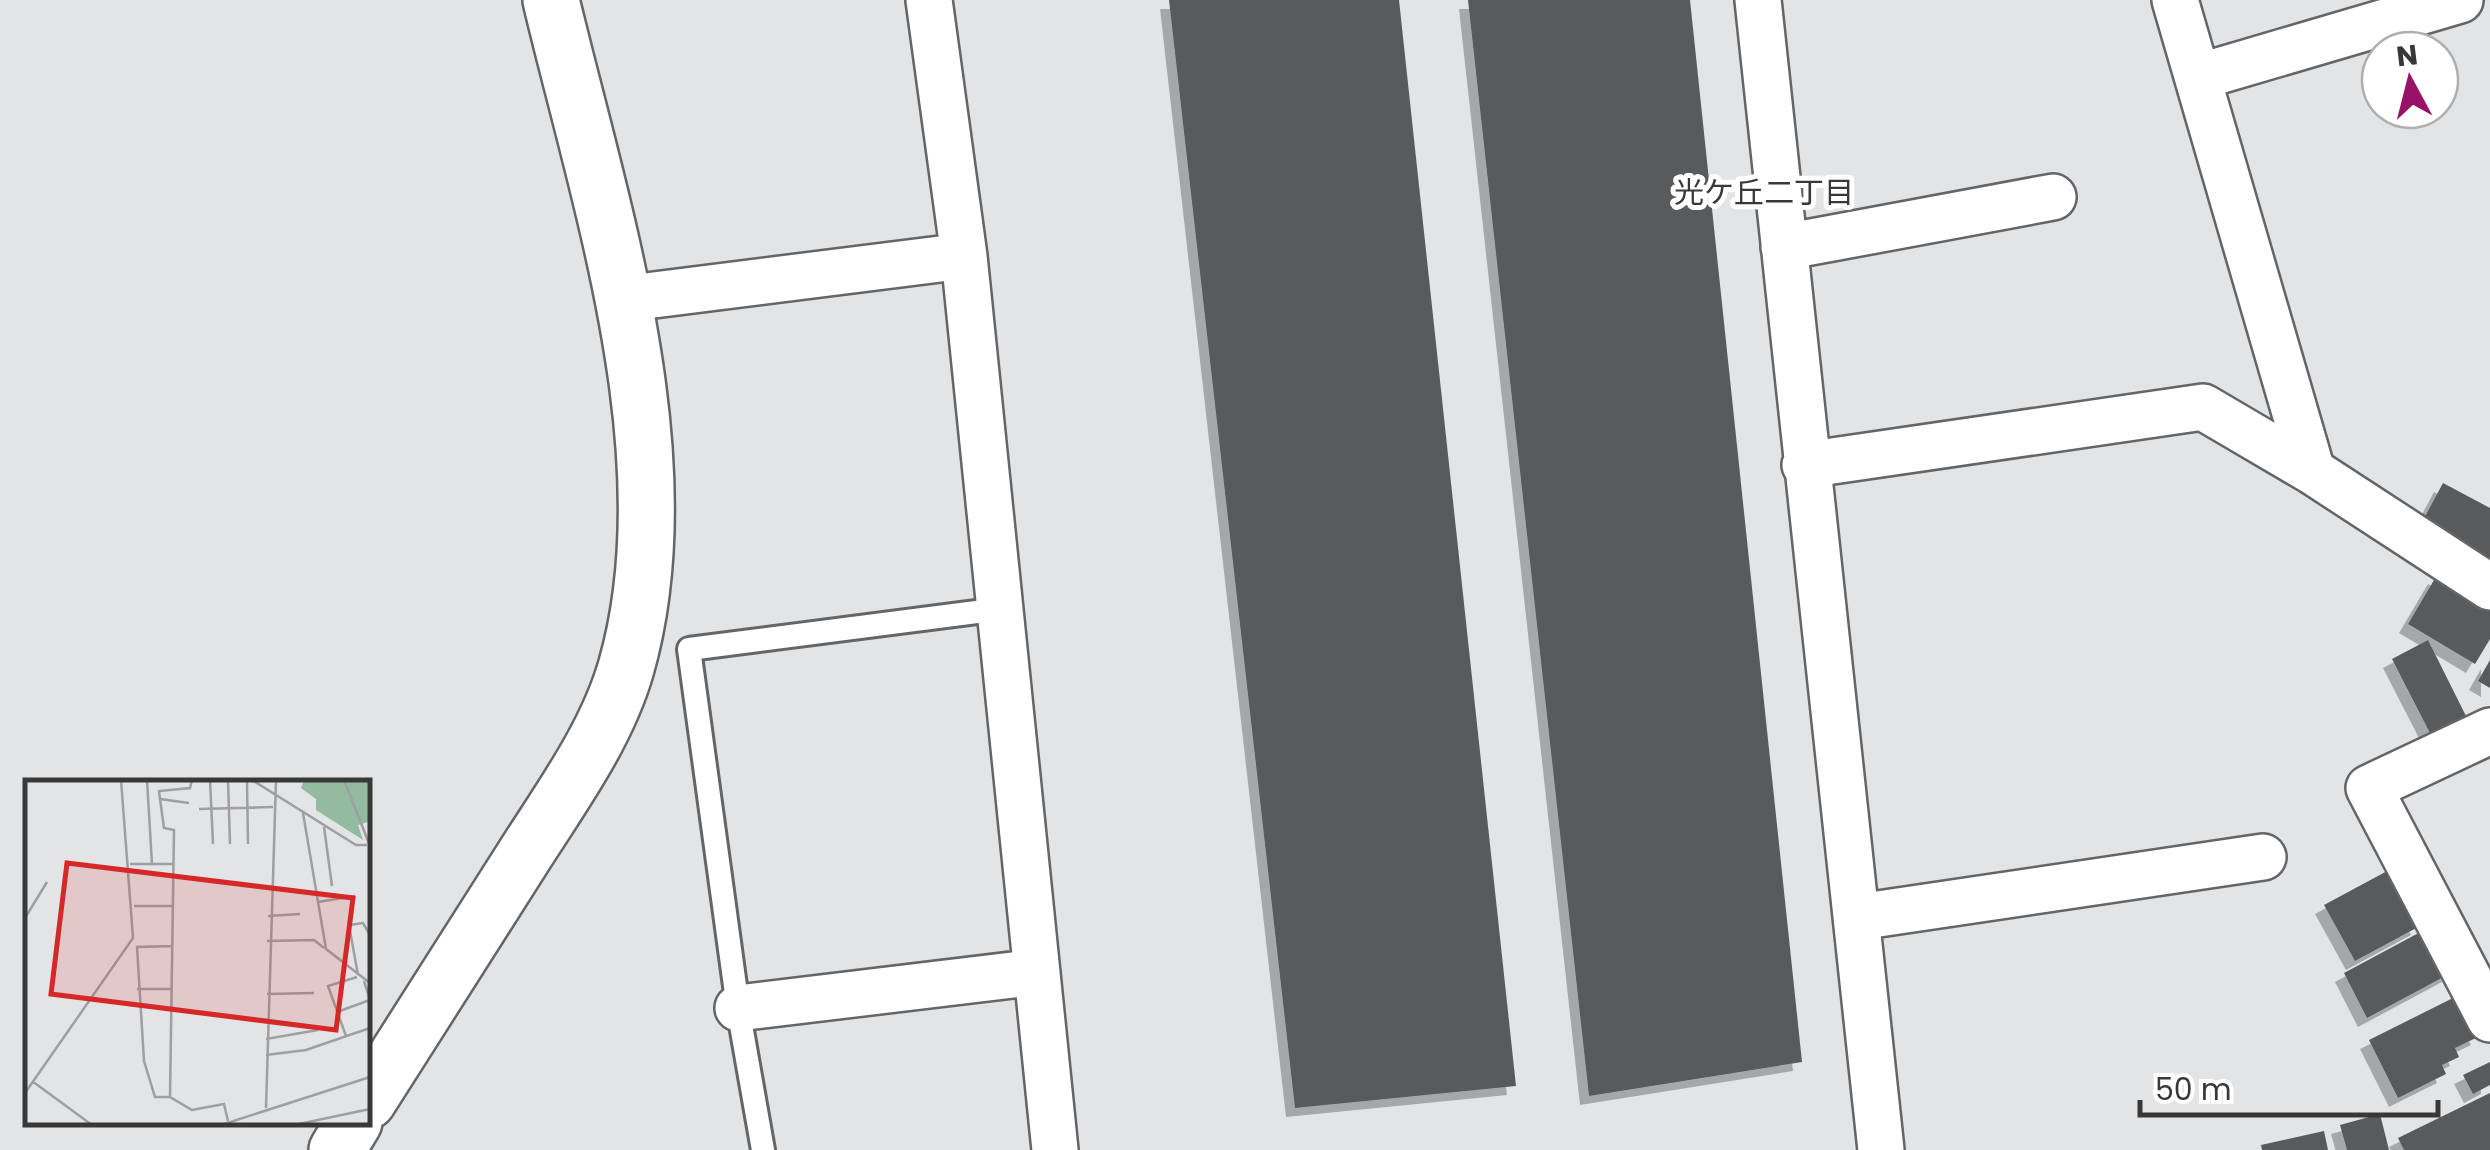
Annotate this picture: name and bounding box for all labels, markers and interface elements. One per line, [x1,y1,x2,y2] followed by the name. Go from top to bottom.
[2360,30,2460,130] north arrow
[2394,35,2420,76] text: N
[1674,171,1854,214] district label: 光ケ丘二丁目
[25,780,370,1125] inset map
[2140,1055,2438,1117] scale bar
[2155,1068,2232,1111] text: 50 m

